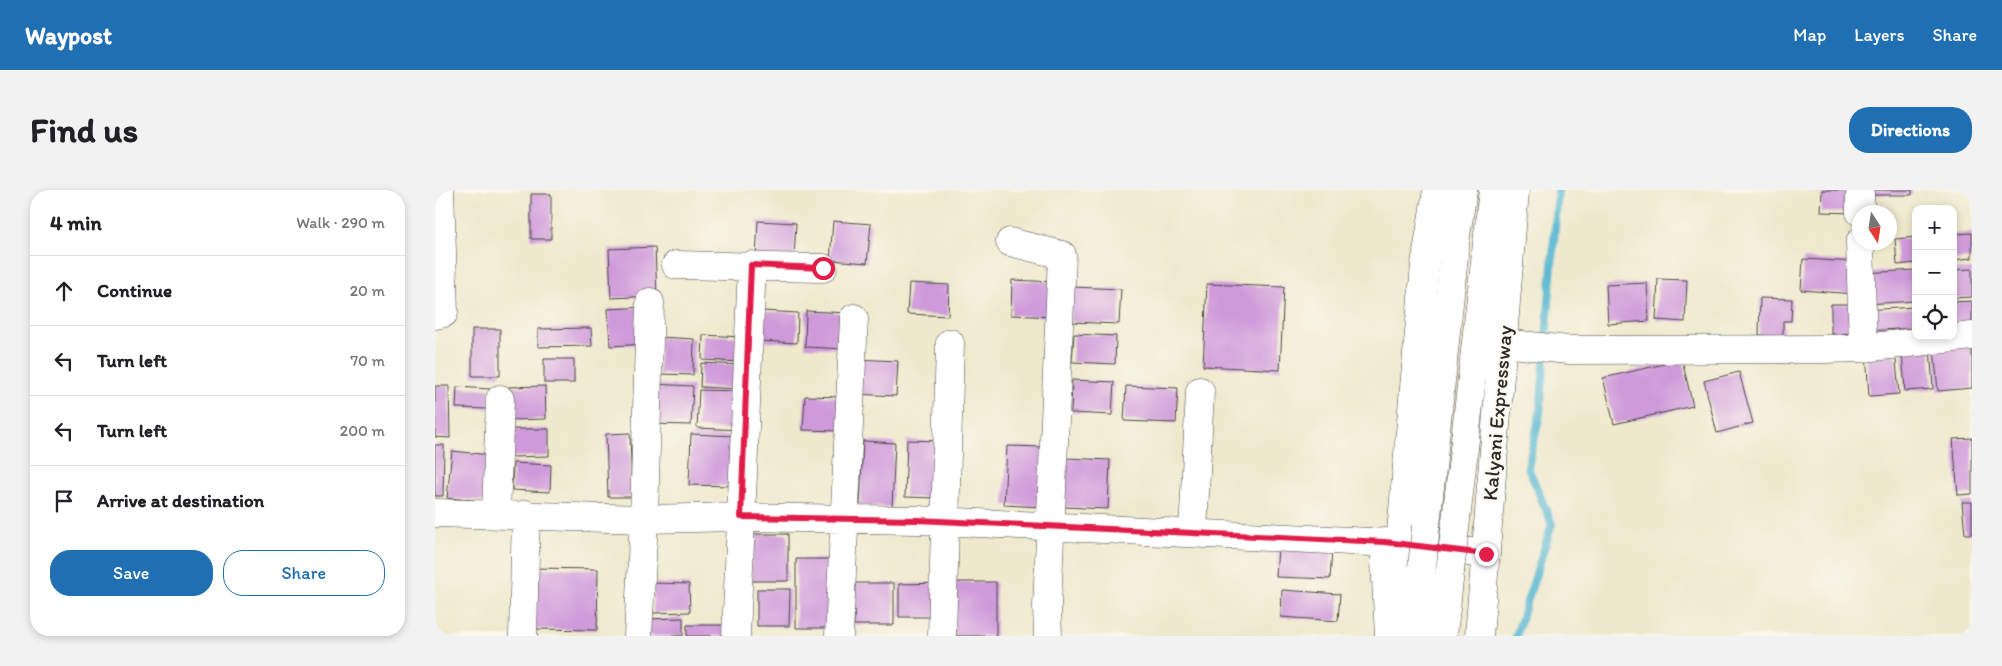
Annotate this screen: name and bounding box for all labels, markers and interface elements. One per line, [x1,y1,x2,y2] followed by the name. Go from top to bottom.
[25,21,112,50] text: Waypost
[1793,24,1826,46] text: Map
[1854,24,1904,46] text: Layers
[1932,24,1977,46] text: Share
[1849,107,1972,153] button: Directions
[30,109,138,151] text: Find us
[1852,205,1897,250] north arrow
[1912,205,1957,340] map controls
[1912,205,1957,250] button: +
[50,210,102,235] text: 4 min
[296,213,385,232] text: Walk · 290 m
[1912,250,1957,295] button: −
[812,257,835,280] route start
[50,277,78,305] icon: ahead
[97,279,172,302] text: Continue
[350,281,385,300] text: 20 m
[1912,295,1957,340] button: locate
[1477,324,1517,502] street label: Kalyani Expressway
[50,347,78,375] icon: left
[97,349,167,372] text: Turn left
[350,351,385,370] text: 70 m
[50,417,78,445] icon: left
[97,419,167,442] text: Turn left
[340,421,385,440] text: 200 m
[50,487,78,515] icon: arrive
[97,489,264,512] text: Arrive at destination
[1475,543,1498,566] route end
[50,550,213,596] button: Save
[223,550,385,596] button: Share

